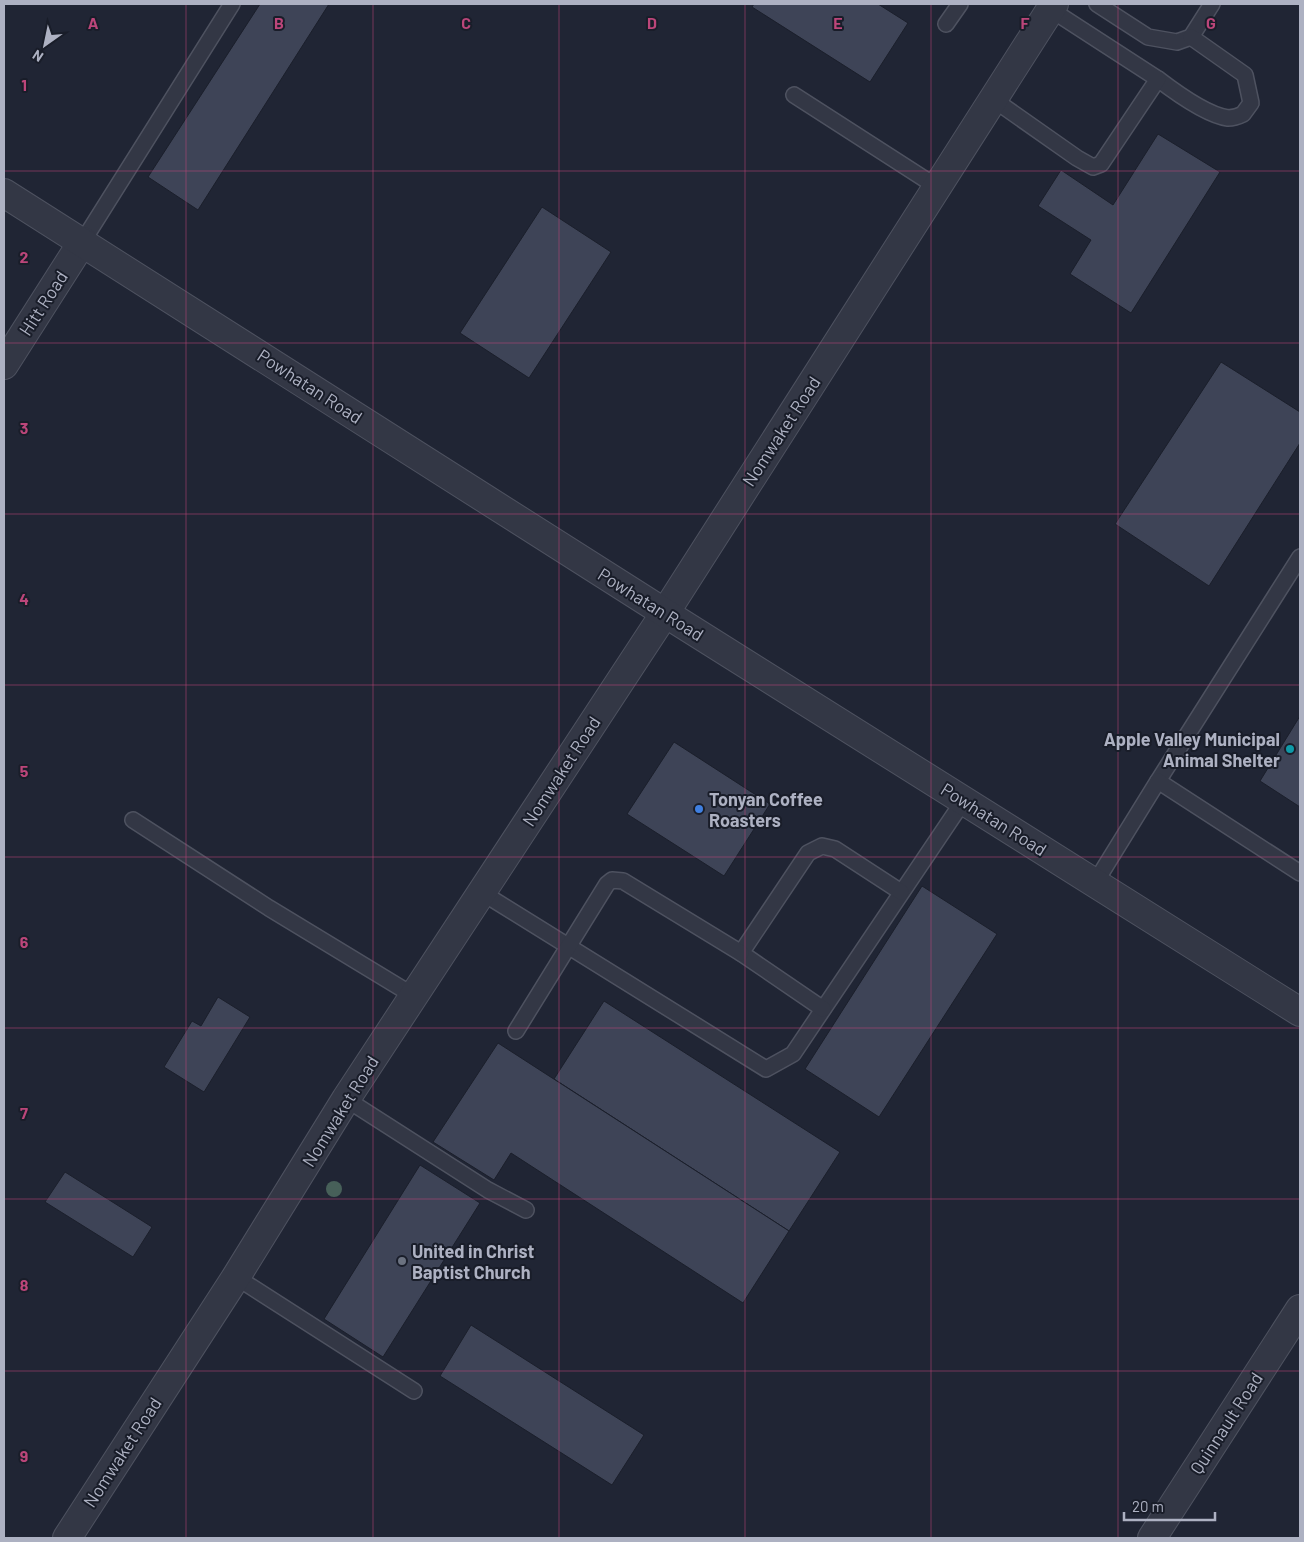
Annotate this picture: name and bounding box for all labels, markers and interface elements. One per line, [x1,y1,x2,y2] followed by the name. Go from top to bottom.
[88,13,99,32] text: A
[274,13,284,32] text: B
[461,13,471,32] text: C
[647,13,657,32] text: D
[833,13,843,32] text: E
[1021,13,1030,32] text: F
[1206,13,1216,32] text: G
[20,20,70,70] north arrow
[29,47,46,66] text: N
[21,75,27,94] text: 1
[20,247,29,266] text: 2
[14,266,72,340] street label: Hitt Road
[254,344,366,428] street label: Powhatan Road
[737,372,825,490] street label: Nomwaket Road
[20,418,28,437] text: 3
[594,563,708,645] street label: Powhatan Road
[19,589,29,608] text: 4
[517,712,605,830] street label: Nomwaket Road
[1104,728,1280,771] place label: Apple Valley Municipal Animal Shelter
[1284,743,1296,755] marker: Apple Valley Municipal Animal Shelter
[20,761,29,780] text: 5
[937,778,1051,860] street label: Powhatan Road
[709,788,823,831] place label: Tonyan Coffee Roasters
[693,803,705,815] marker: Tonyan Coffee Roasters
[20,932,29,951] text: 6
[297,1051,383,1171] street label: Nomwaket Road
[20,1103,28,1122] text: 7
[412,1240,534,1283] place label: United in Christ Baptist Church
[396,1255,408,1267] marker: United in Christ Baptist Church
[20,1275,29,1294] text: 8
[1185,1368,1267,1478] street label: Quinnault Road
[78,1393,166,1511] street label: Nomwaket Road
[20,1446,28,1465] text: 9
[1124,1490,1215,1522] scale bar
[1132,1497,1164,1515] text: 20 m

